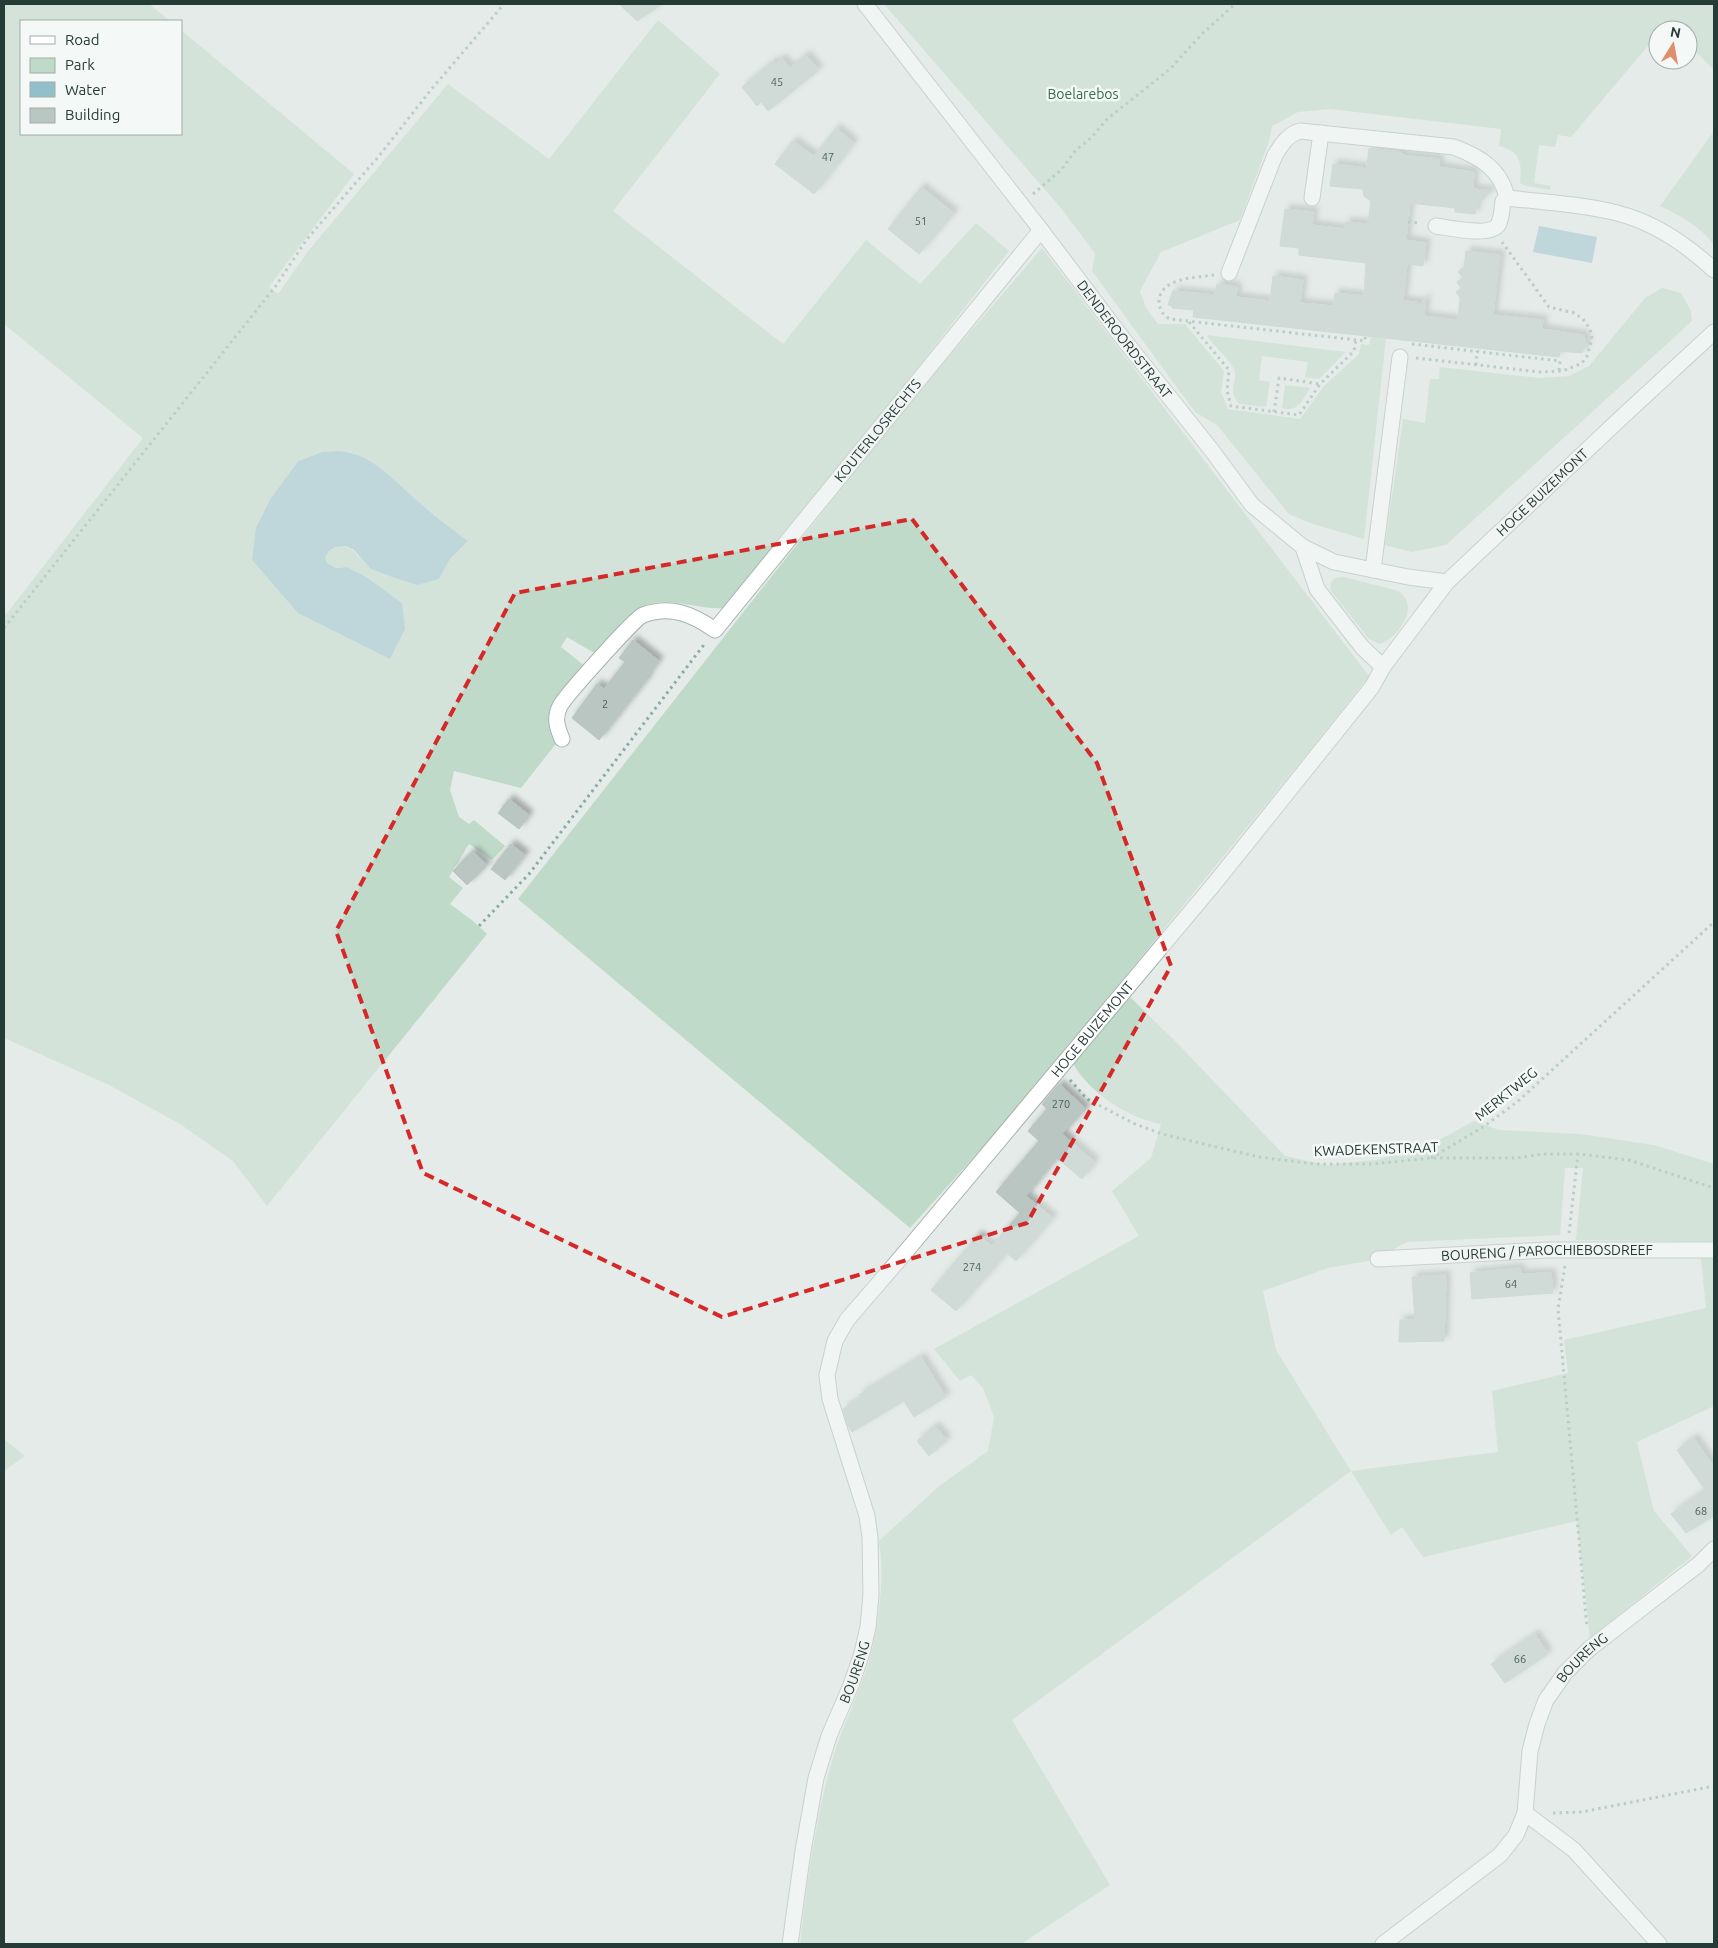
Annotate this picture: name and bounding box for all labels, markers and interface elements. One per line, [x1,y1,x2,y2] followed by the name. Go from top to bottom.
[20,20,182,135] legend
[1648,20,1698,70] north arrow
[1669,23,1682,41] text: N
[65,31,100,48] text: Road
[65,56,95,73] text: Park
[771,76,783,88] house number: 45
[65,81,106,98] text: Water
[1047,86,1119,102] park label: Boelarebos
[65,106,120,123] text: Building
[822,151,834,163] house number: 47
[915,215,927,227] house number: 51
[1074,277,1175,402] street label: DENDEROORDSTRAAT
[831,376,924,485] street label: KOUTERLOSRECHTS
[1493,445,1591,539] street label: HOGE BUIZEMONT
[602,698,608,710] house number: 2
[1048,978,1137,1080] street label: HOGE BUIZEMONT
[1472,1064,1540,1124] street label: MERKTWEG
[1052,1098,1070,1110] house number: 270
[1313,1139,1439,1159] street label: KWADEKENSTRAAT
[1440,1242,1653,1264] street label: BOURENG / PAROCHIEBOSDREEF
[963,1261,981,1273] house number: 274
[1505,1278,1517,1290] house number: 64
[1695,1505,1707,1517] house number: 68
[1553,1629,1611,1686] street label: BOURENG
[836,1639,873,1706] street label: BOURENG
[1514,1653,1526,1665] house number: 66

